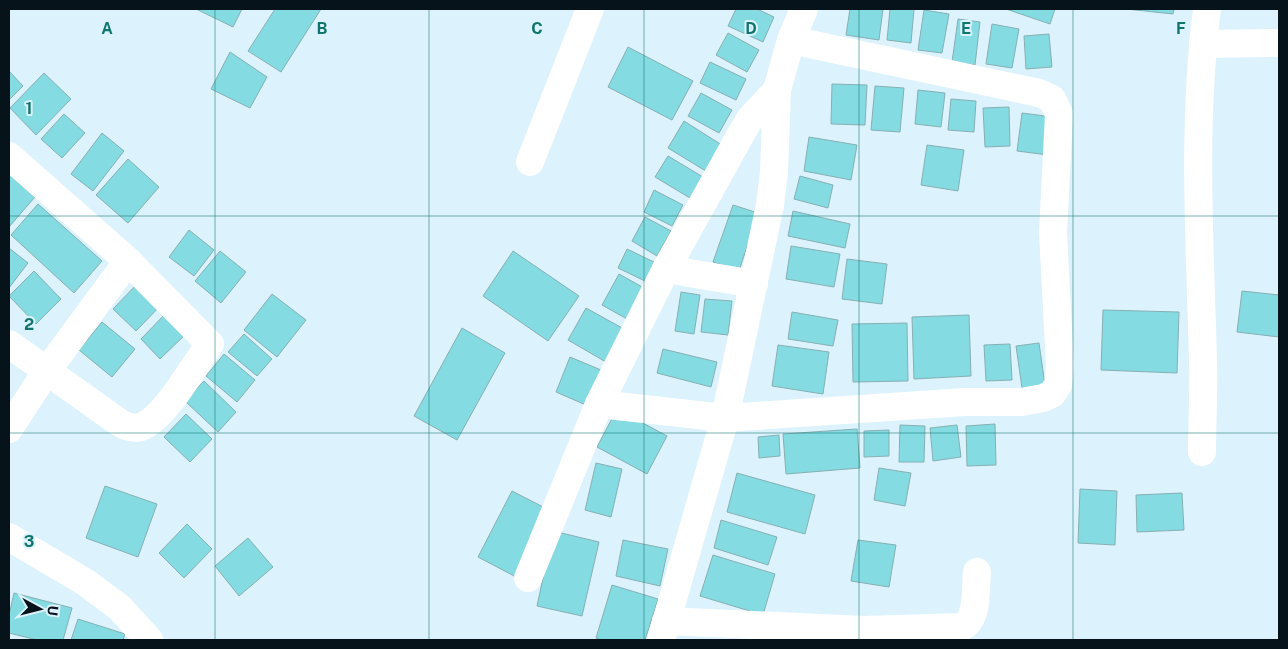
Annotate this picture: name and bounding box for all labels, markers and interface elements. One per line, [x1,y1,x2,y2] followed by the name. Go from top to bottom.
[101,19,113,38] text: A
[317,19,328,38] text: B
[531,19,543,38] text: C
[745,19,757,38] text: D
[961,19,971,38] text: E
[1176,19,1186,38] text: F
[26,99,32,118] text: 1
[24,315,34,334] text: 2
[24,532,34,551] text: 3
[15,584,65,634] north arrow
[44,605,61,617] text: U

